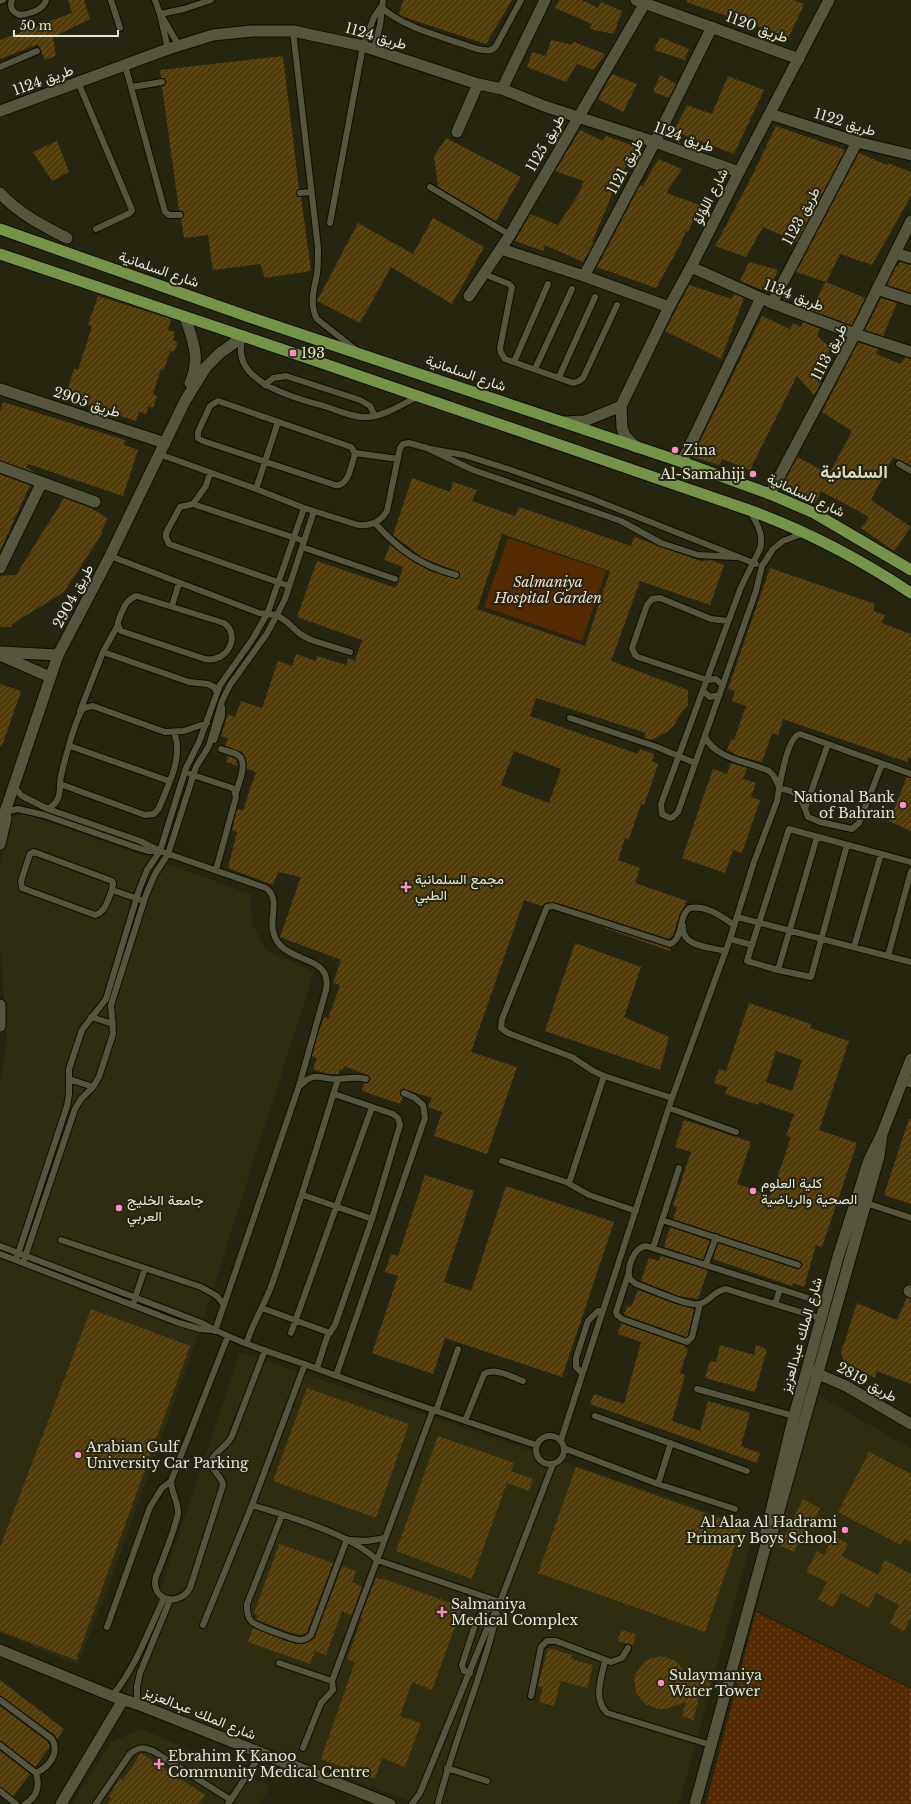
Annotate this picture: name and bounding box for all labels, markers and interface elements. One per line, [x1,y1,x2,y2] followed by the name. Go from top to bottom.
[723,7,791,47] street label: طريق 1120
[14,12,118,38] scale bar
[20,18,52,33] text: 50 m
[343,19,409,53] street label: طريق 1124
[10,61,76,99] street label: طريق 1124
[812,104,878,140] street label: طريق 1122
[522,111,568,175] street label: طريق 1125
[651,118,717,156] street label: طريق 1124
[603,135,647,197] street label: طريق 1121
[688,165,734,228] street label: شارع اللؤلؤ
[778,184,824,248] street label: طريق 1123
[116,247,202,293] street label: شارع السلمانية
[761,275,827,315] street label: طريق 1134
[807,321,851,383] street label: طريق 1113
[301,344,325,362] place label: 193
[288,348,298,358] marker: 193
[423,351,509,397] street label: شارع السلمانية
[51,383,123,421] street label: طريق 2905
[683,441,716,459] place label: Zina
[670,445,680,455] marker: Zina
[820,461,888,483] district label: السلمانية
[659,465,745,483] place label: Al-Samahiji
[748,469,758,479] marker: Al-Samahiji
[763,469,848,523] street label: شارع السلمانية
[49,561,97,631] street label: طريق 2904
[493,573,602,607] park label: Salmaniya Hospital Garden
[793,788,895,822] place label: National Bank of Bahrain
[898,800,908,810] marker: National Bank of Bahrain
[415,870,504,907] place label: مجمع السلمانية الطبي
[400,881,412,893] marker: مجمع السلمانية الطبي
[761,1174,857,1208] place label: كلية العلوم الصحية والرياضية
[748,1186,758,1196] marker: كلية العلوم الصحية والرياضية
[127,1191,204,1228] place label: جامعة الخليج العربي
[114,1203,124,1213] marker: جامعة الخليج العربي
[776,1275,828,1396] street label: شارع الملك عبدالعزيز
[834,1358,900,1406] street label: طريق 2819
[85,1438,249,1472] place label: Arabian Gulf University Car Parking
[73,1450,83,1460] marker: Arabian Gulf University Car Parking
[686,1513,837,1547] place label: Al Alaa Al Hadrami Primary Boys School
[840,1525,850,1535] marker: Al Alaa Al Hadrami Primary Boys School
[451,1595,578,1629] place label: Salmaniya Medical Complex
[436,1606,448,1618] marker: Salmaniya Medical Complex
[668,1666,762,1700] place label: Sulaymaniya Water Tower
[656,1678,666,1688] marker: Sulaymaniya Water Tower
[140,1682,259,1746] street label: شارع الملك عبدالعزيز
[168,1747,370,1781] place label: Ebrahim K Kanoo Community Medical Centre
[153,1758,165,1770] marker: Ebrahim K Kanoo Community Medical Centre

